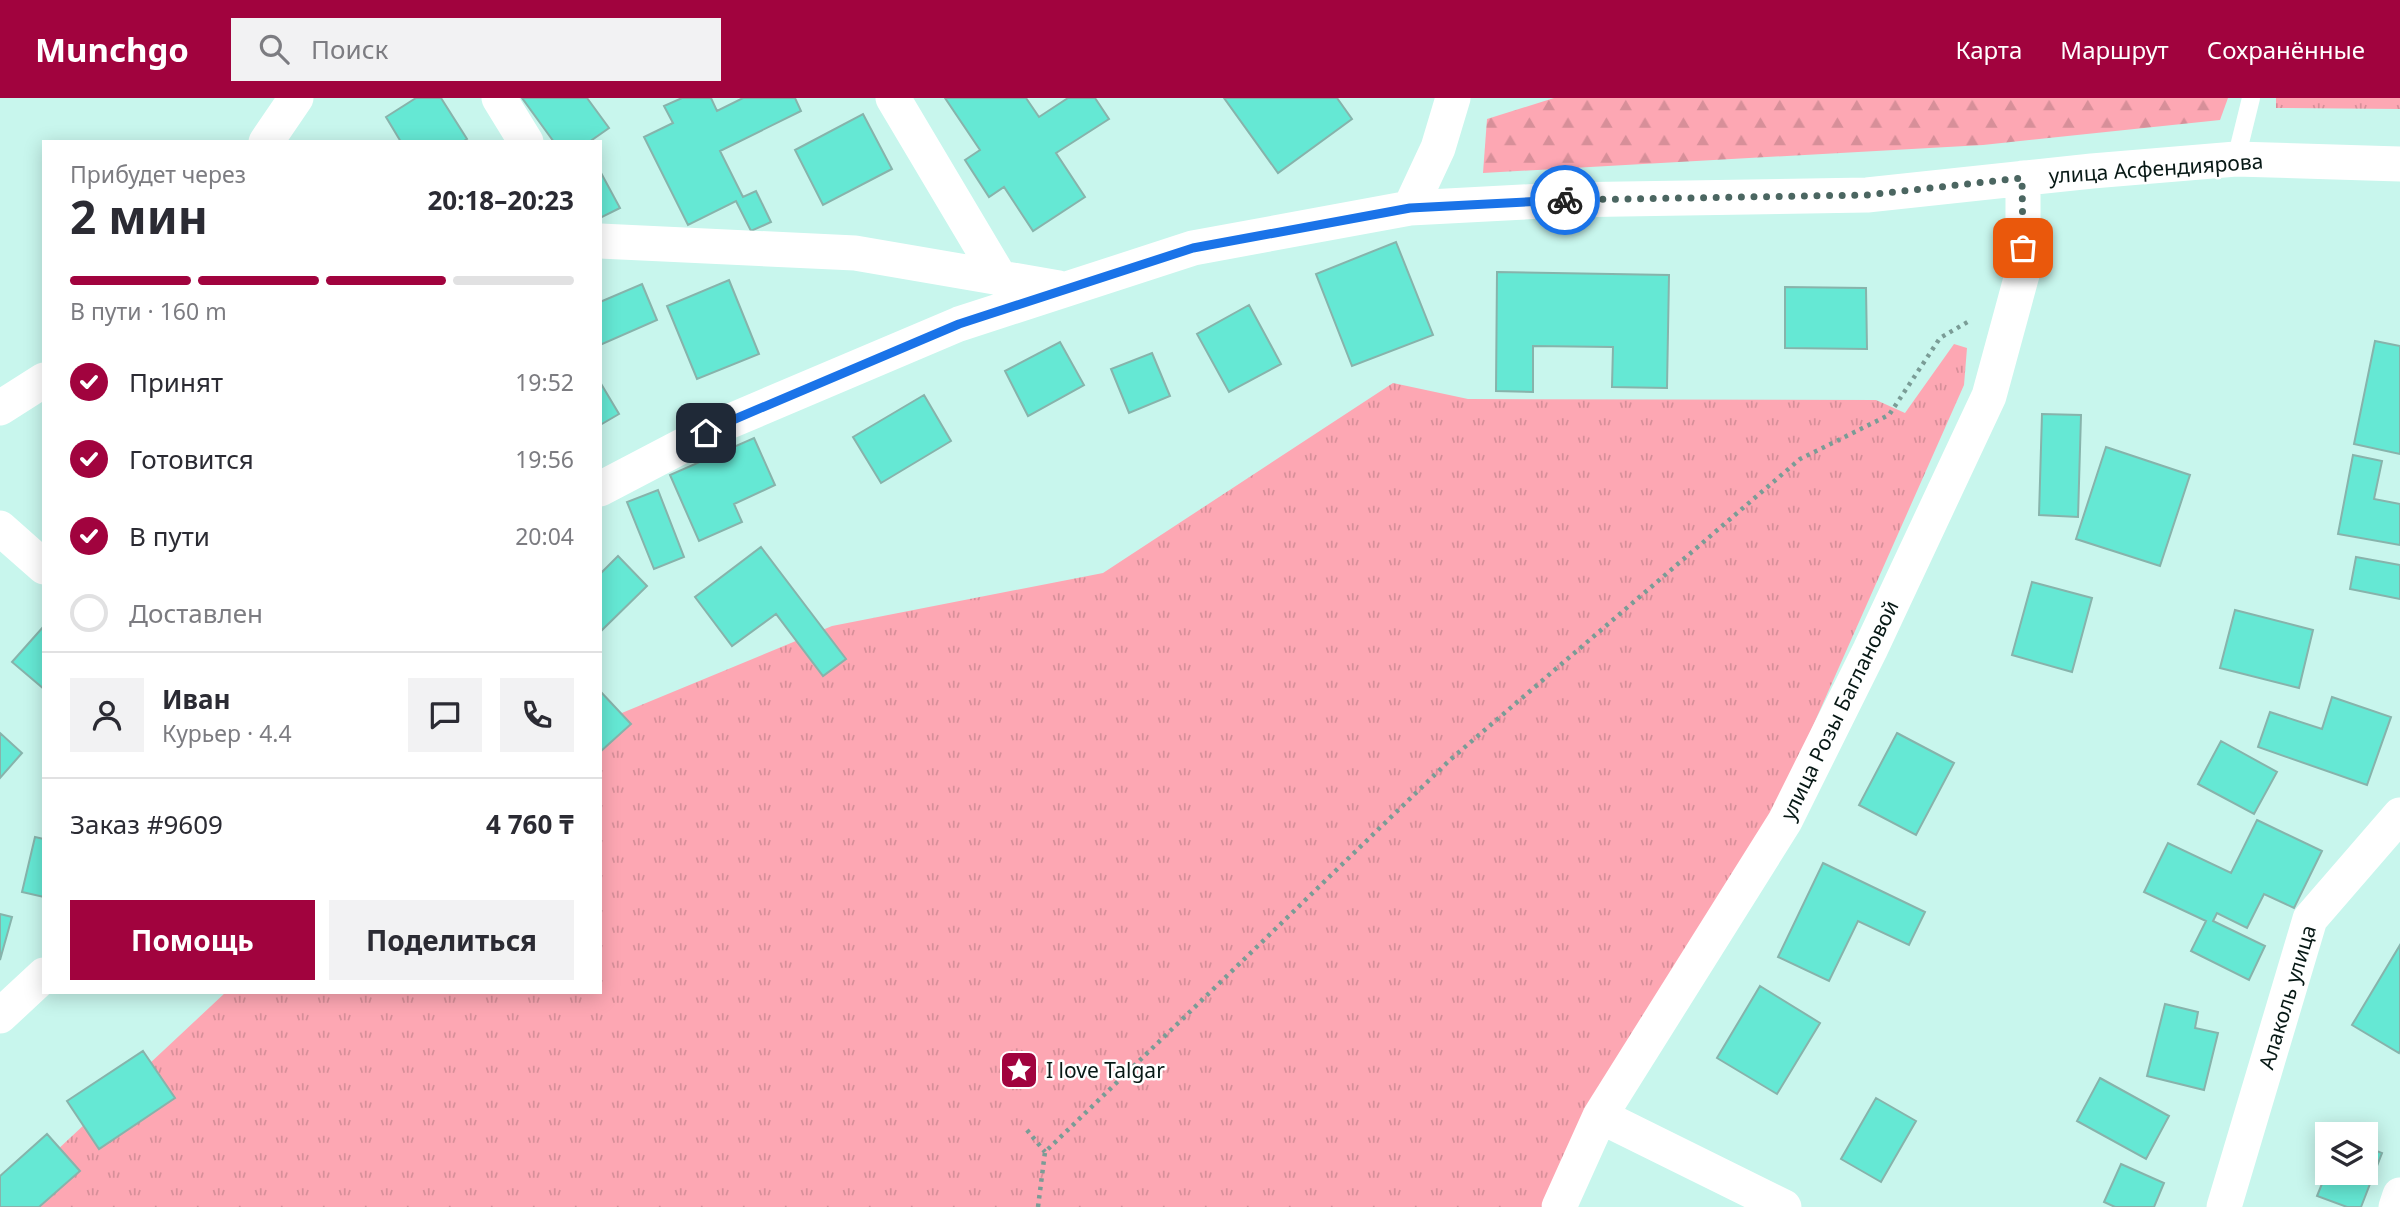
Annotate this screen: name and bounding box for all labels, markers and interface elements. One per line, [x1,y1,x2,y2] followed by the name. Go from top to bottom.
[231,18,721,81] search box
[35,27,189,72] text: Munchgo
[255,30,293,68] icon: search
[311,31,388,67] text: Поиск
[1955,33,2022,66] text: Карта
[2060,33,2169,66] text: Маршрут
[2207,33,2365,66] text: Сохранённые
[2048,147,2264,189] street label: улица Асфендиярова
[70,158,246,190] text: Прибудет через
[1530,165,1600,235] courier
[1546,181,1584,219] icon: bike
[427,182,574,218] text: 20:18–20:23
[70,185,208,247] text: 2 мин
[1993,218,2053,278] pin
[2004,229,2042,267] icon: bag
[70,295,227,327] text: В пути · 160 m
[70,363,108,401] icon: check
[129,364,223,400] text: Принят
[515,366,574,398] text: 19:52
[676,403,736,463] pin
[687,414,725,452] icon: home
[70,440,108,478] icon: check
[129,441,254,477] text: Готовится
[515,443,574,475] text: 19:56
[70,517,108,555] icon: check
[129,518,210,554] text: В пути
[515,520,574,552] text: 20:04
[129,595,263,631] text: Доставлен
[1773,595,1905,825] street label: улица Розы Баглановой
[70,678,144,752] button: person
[408,678,482,752] button: chat
[500,678,574,752] button: phone
[162,681,231,717] text: Иван
[162,717,292,749] text: Курьер · 4.4
[70,806,223,842] text: Заказ #9609
[486,806,574,842] text: 4 760 ₸
[70,900,315,980] button: Помощь
[329,900,574,980] button: Поделиться
[2252,921,2322,1073] street label: Алаколь улица
[998,1049,1040,1091] place icon: I love Talgar
[1046,1056,1165,1084] place label: I love Talgar
[2315,1122,2378,1185] map controls
[2315,1122,2378,1185] button: layers

